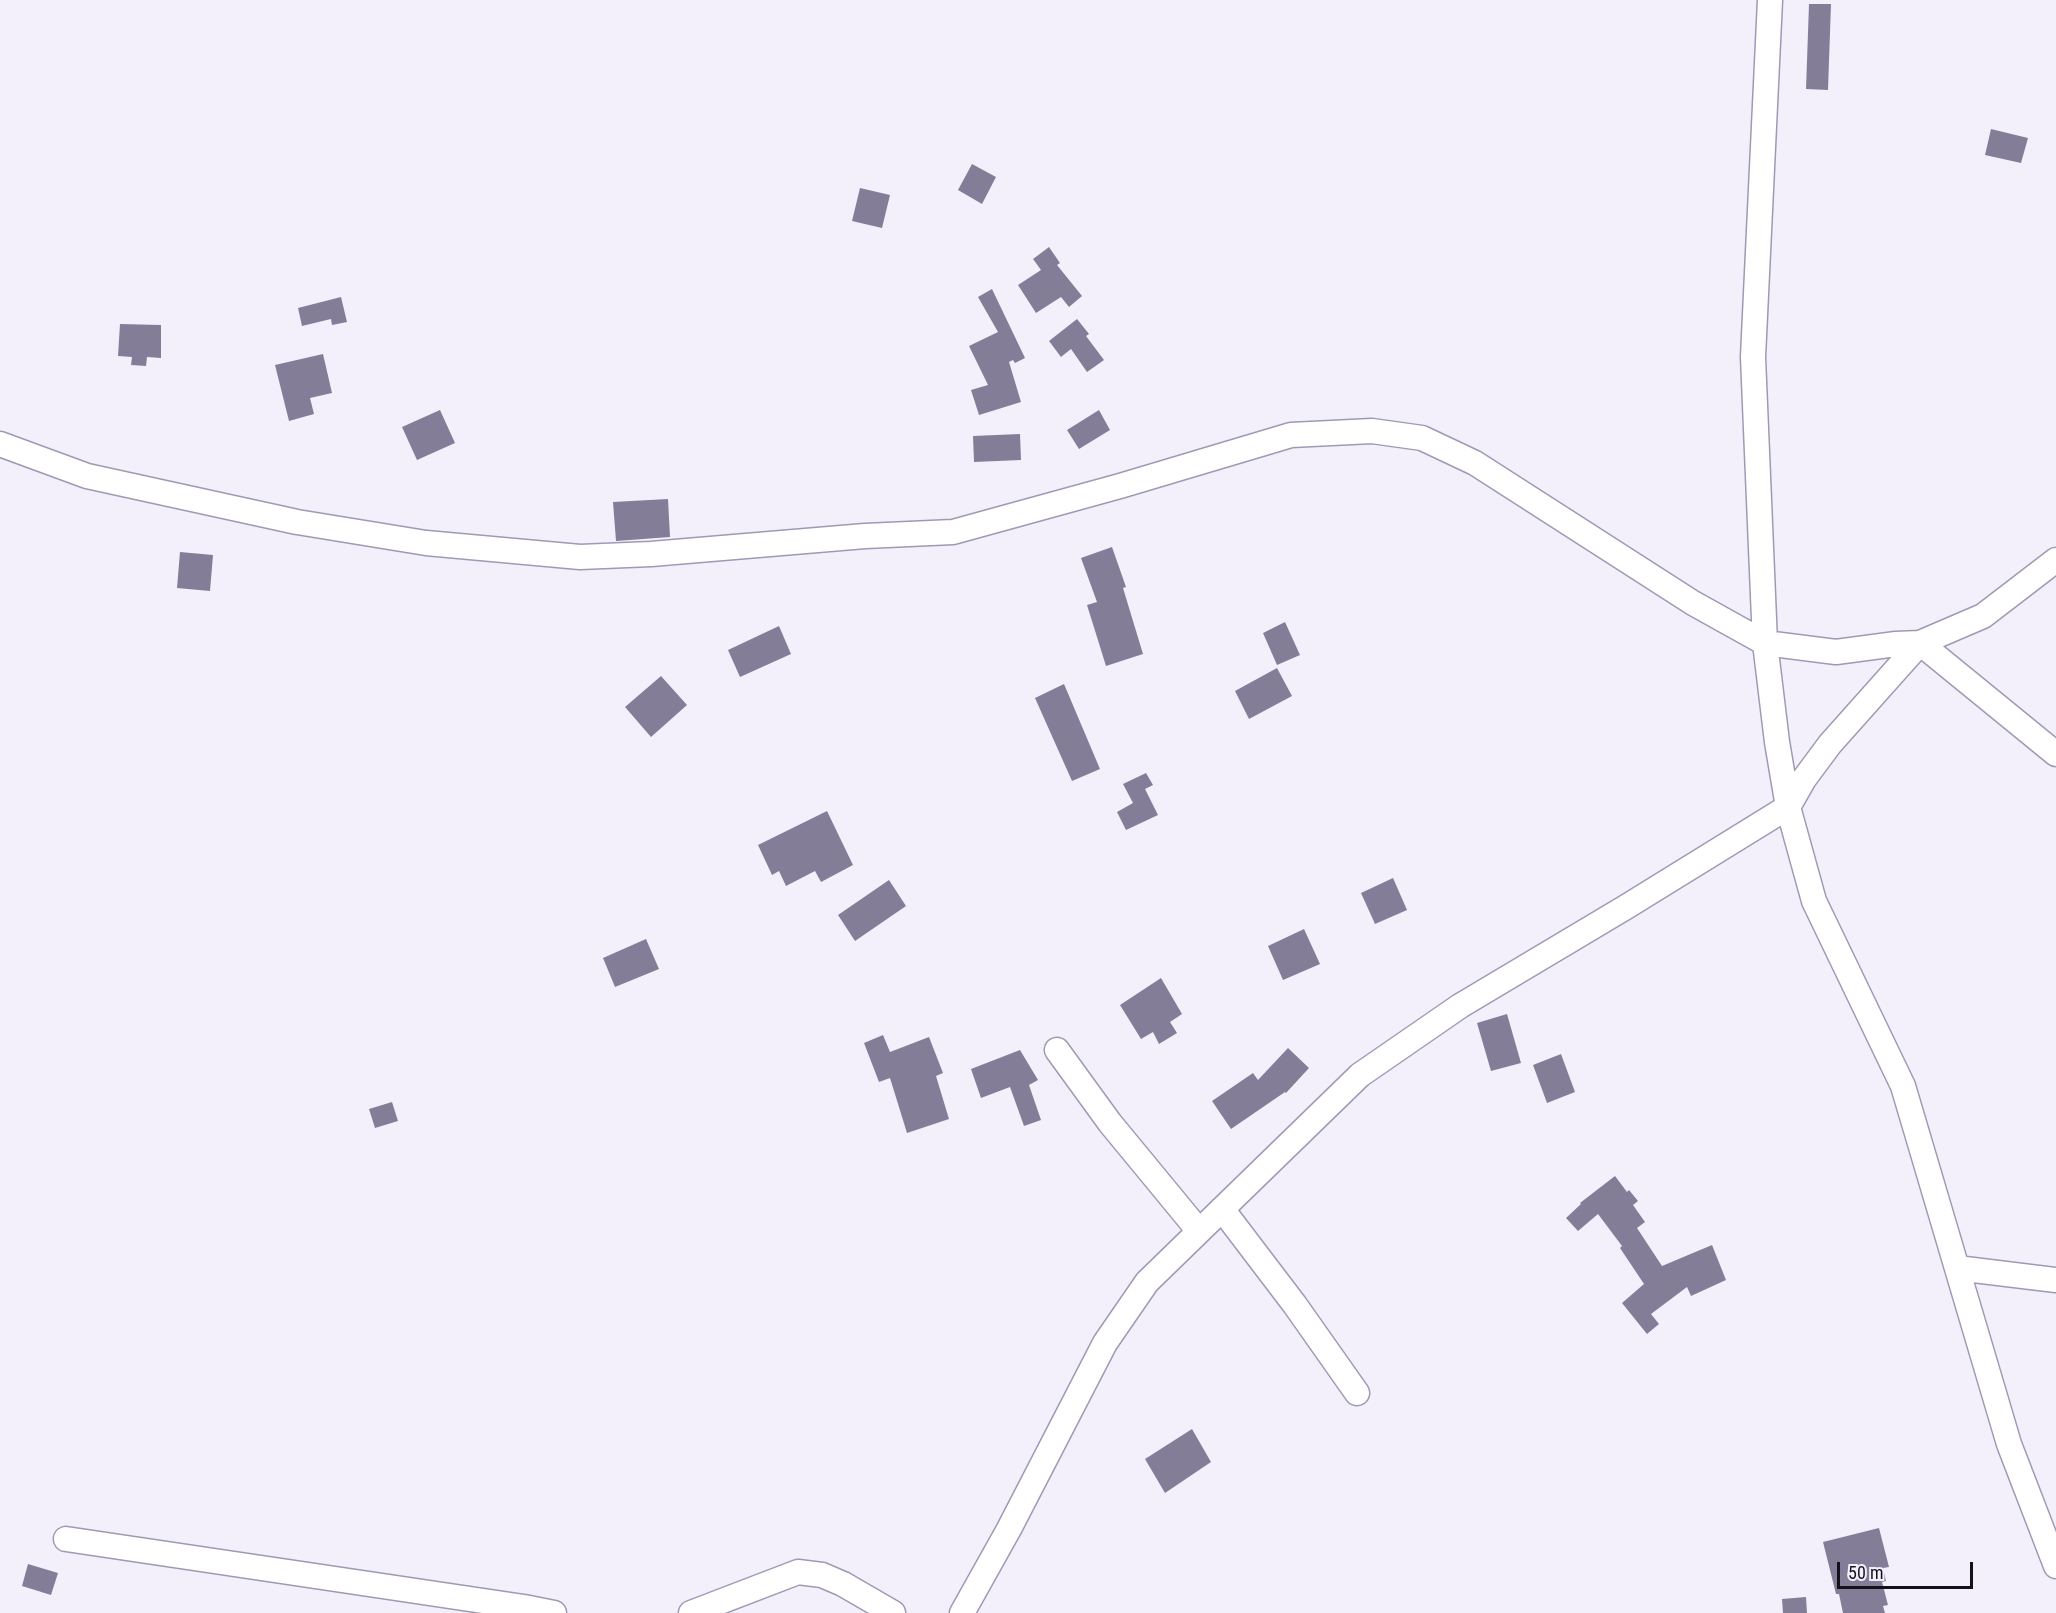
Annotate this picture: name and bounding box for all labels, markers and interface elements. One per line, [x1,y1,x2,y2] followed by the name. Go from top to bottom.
[1840,1550,1976,1588] scale bar
[1848,1562,1883,1583] text: 50 m

